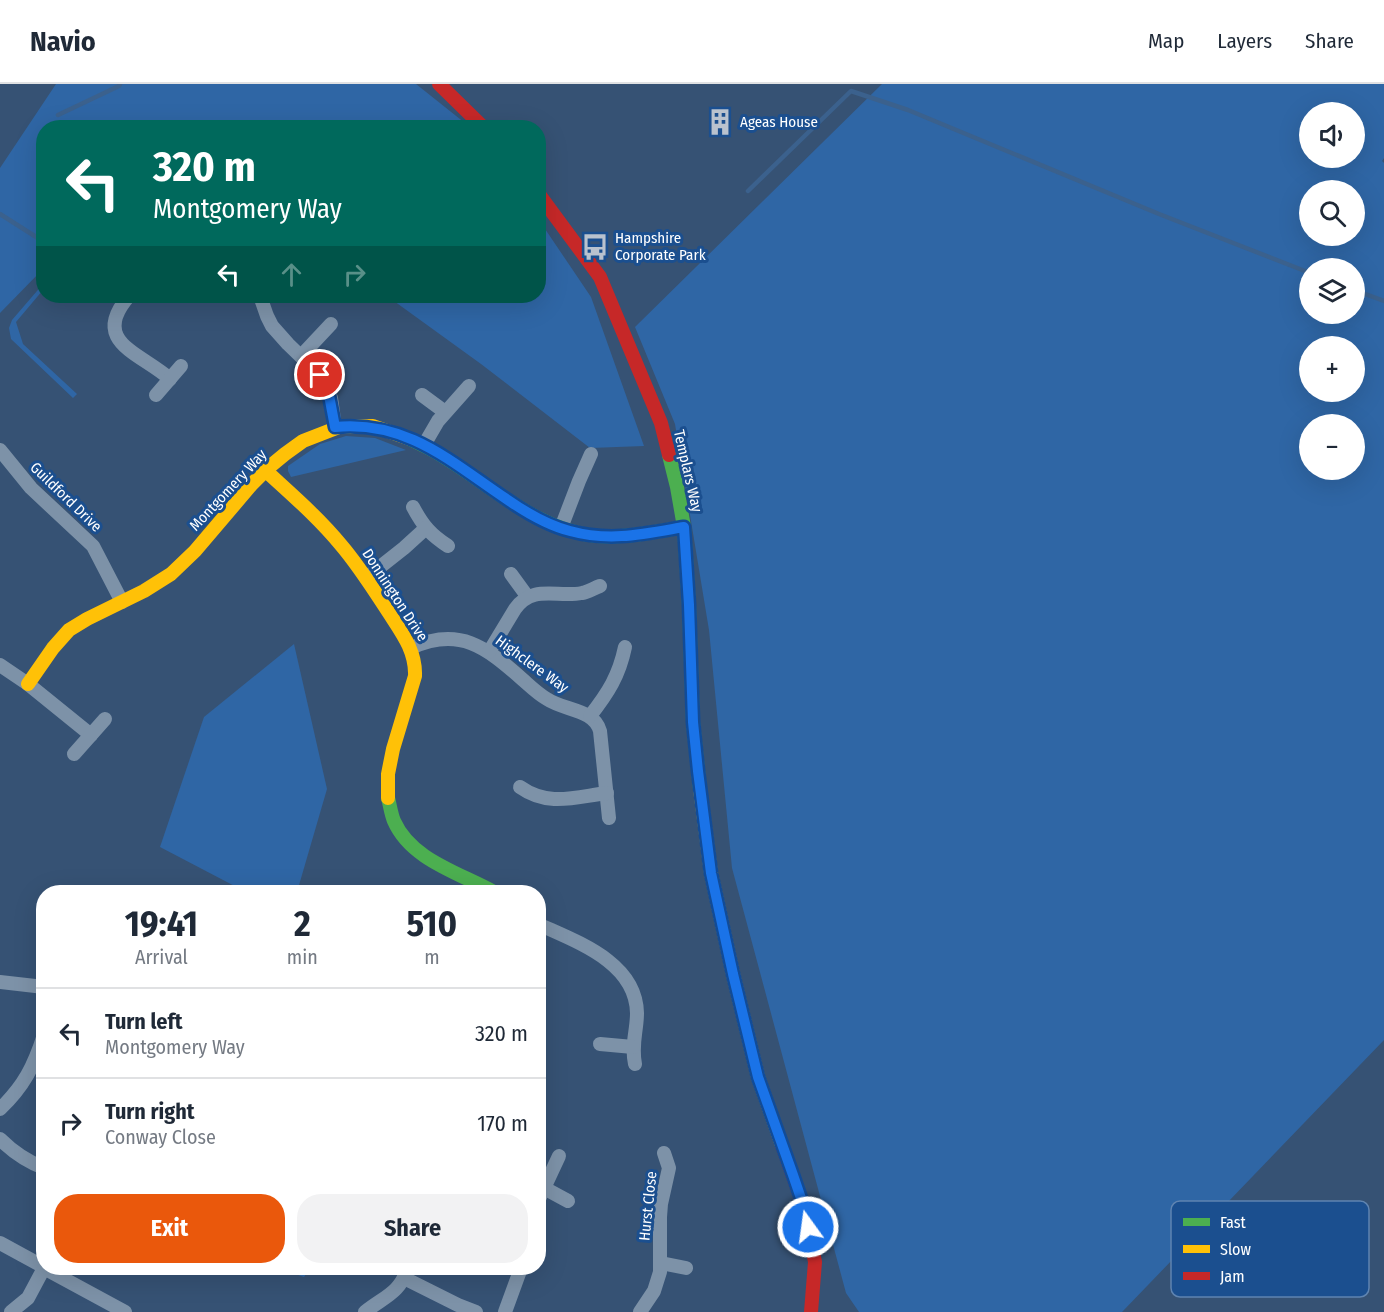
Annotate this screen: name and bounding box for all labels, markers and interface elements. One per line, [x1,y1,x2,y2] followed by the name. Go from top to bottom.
[30,25,96,58] text: Navio
[1148,28,1184,54] text: Map
[1217,28,1272,54] text: Layers
[1305,28,1354,54] text: Share
[1299,102,1365,480] map controls
[1299,102,1365,168] button: sound
[705,107,735,137] building icon: Ageas House
[740,113,818,131] place label: Ageas House
[153,142,256,192] text: 320 m
[54,144,132,222] icon: left
[1299,180,1365,246] button: search
[153,193,342,225] text: Montgomery Way
[615,229,706,264] place label: Hampshire Corporate Park
[580,232,610,262] bus stop icon: Hampshire Corporate Park
[212,258,245,291] icon: left
[275,258,308,291] icon: ahead
[338,258,371,291] icon: right
[1299,258,1365,324] button: layers
[1299,336,1365,402] button: +
[294,349,345,400] pin
[303,358,336,391] icon: arrive
[1299,414,1365,480] button: −
[670,428,706,514] street label: Templars Way
[186,445,271,534] street label: Montgomery Way
[26,458,106,536] street label: Guildford Drive
[358,545,432,645] street label: Donnington Drive
[492,631,572,697] street label: Highclere Way
[125,902,198,946] text: 19:41
[294,902,311,946] text: 2
[407,902,457,946] text: 510
[135,945,188,969] text: Arrival
[287,945,318,969] text: min
[424,945,440,969] text: m
[105,1008,183,1035] text: Turn left
[54,1017,87,1050] icon: left
[475,1020,528,1047] text: 320 m
[105,1035,245,1059] text: Montgomery Way
[105,1098,194,1125] text: Turn right
[54,1107,87,1140] icon: right
[477,1110,528,1137] text: 170 m
[105,1125,216,1149] text: Conway Close
[635,1170,661,1242] street label: Hurst Close
[54,1194,285,1263] button: Exit
[297,1194,528,1263] button: Share
[776,1195,840,1259] position arrow
[1171,1201,1369,1297] legend
[1220,1213,1247,1232] text: Fast
[1220,1240,1251,1259] text: Slow
[1220,1267,1245,1286] text: Jam

